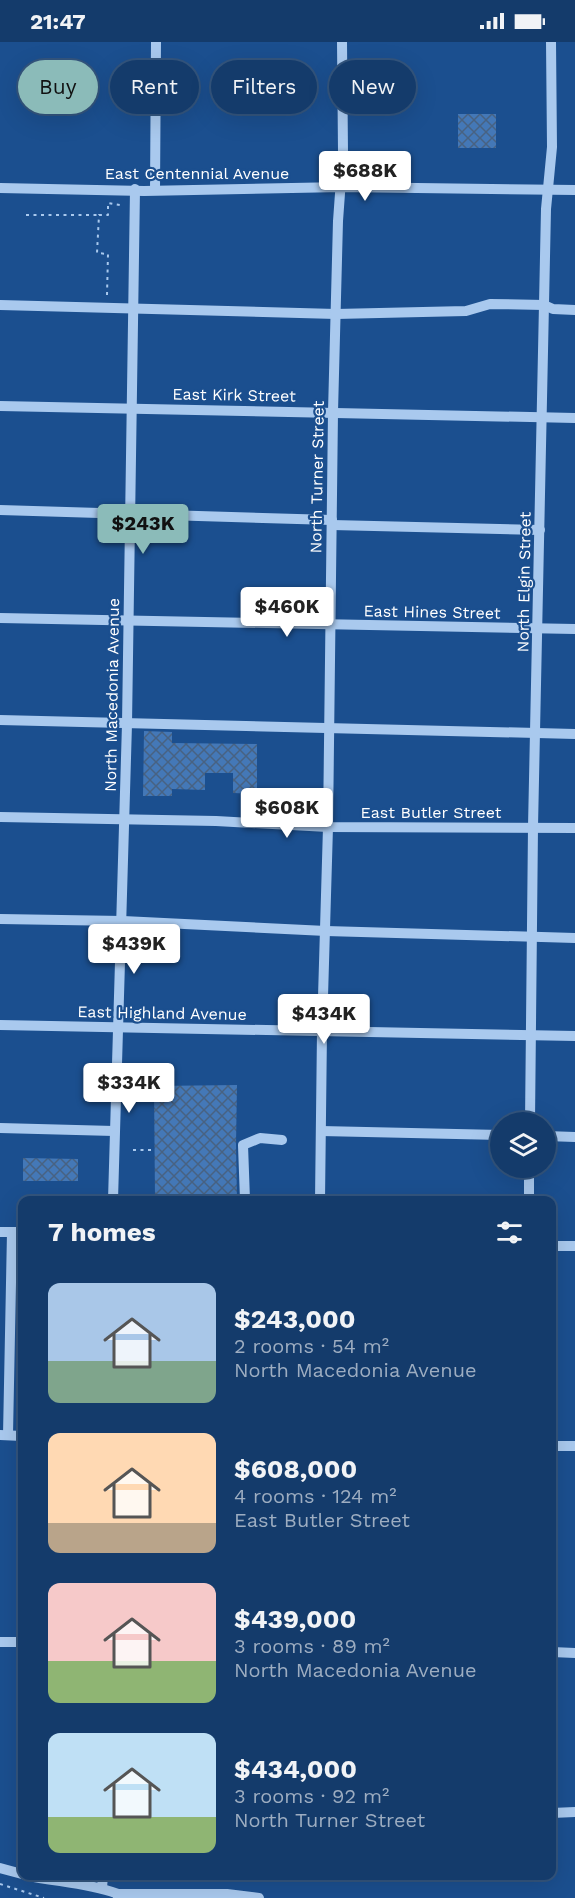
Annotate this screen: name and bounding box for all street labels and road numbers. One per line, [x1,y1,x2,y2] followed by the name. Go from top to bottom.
[105,164,289,183] street label: East Centennial Avenue
[172,384,296,406] street label: East Kirk Street
[306,400,328,554] street label: North Turner Street
[513,511,535,653] street label: North Elgin Street
[101,598,123,792] street label: North Macedonia Avenue
[363,601,501,623] street label: East Hines Street
[361,803,502,822] street label: East Butler Street
[77,1002,247,1024] street label: East Highland Avenue

